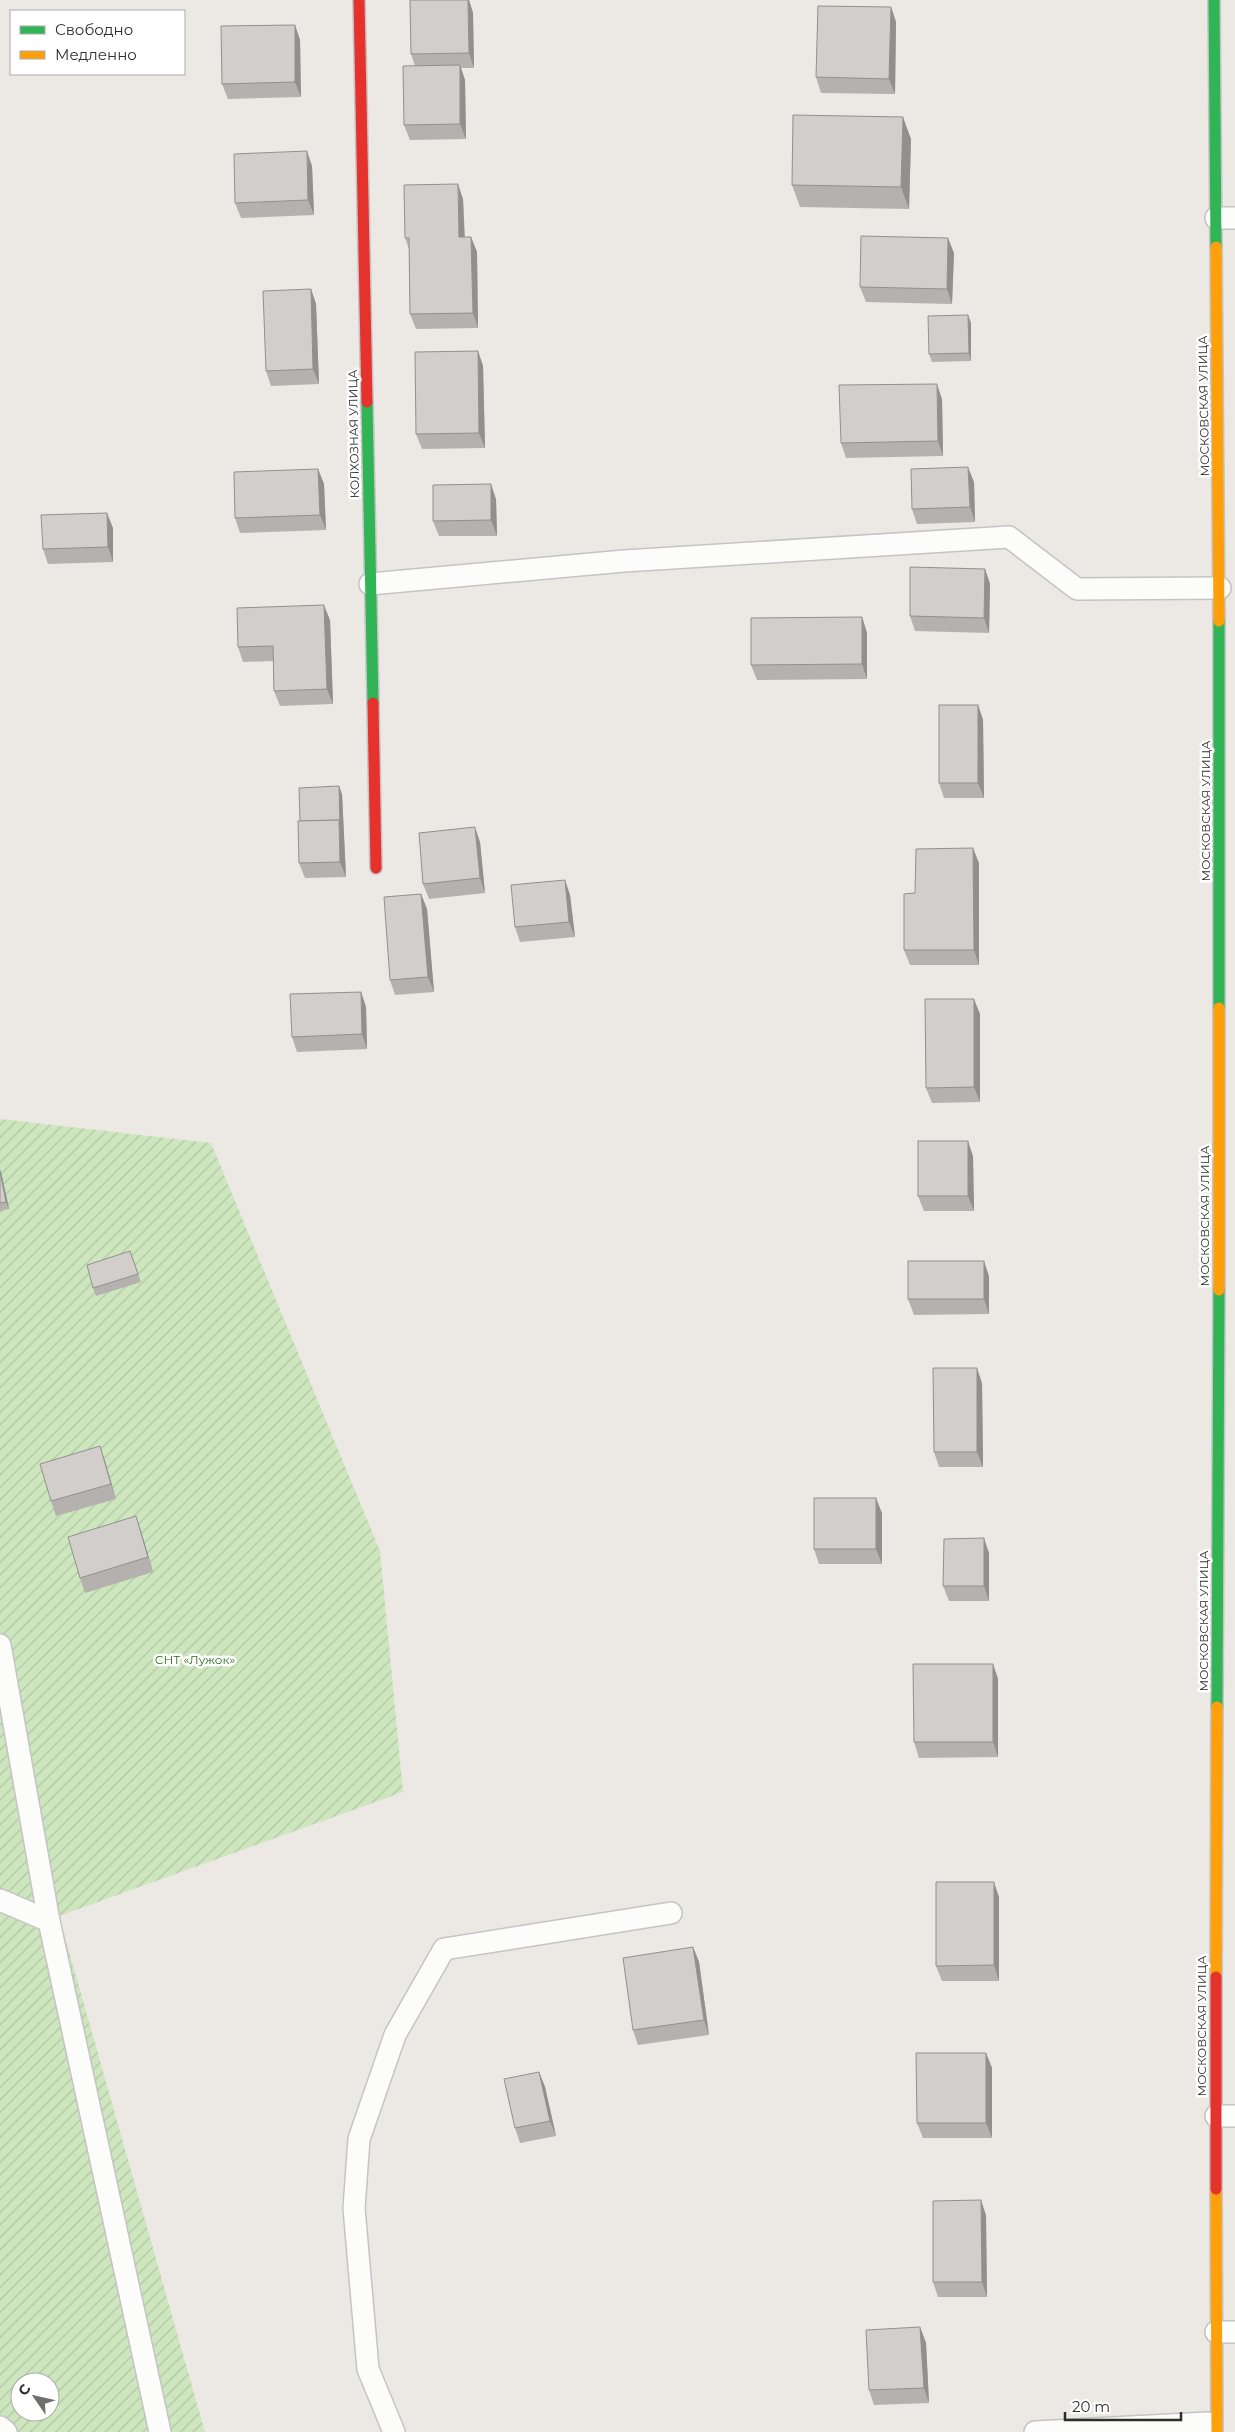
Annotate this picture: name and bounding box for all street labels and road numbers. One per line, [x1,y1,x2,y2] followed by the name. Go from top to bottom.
[1195,335,1212,477] street label: МОСКОВСКАЯ УЛИЦА
[345,370,362,498] street label: КОЛХОЗНАЯ УЛИЦА
[1198,741,1213,881] street label: МОСКОВСКАЯ УЛИЦА
[1197,1146,1212,1286] street label: МОСКОВСКАЯ УЛИЦА
[1196,1551,1211,1691] street label: МОСКОВСКАЯ УЛИЦА
[1194,1956,1209,2096] street label: МОСКОВСКАЯ УЛИЦА

